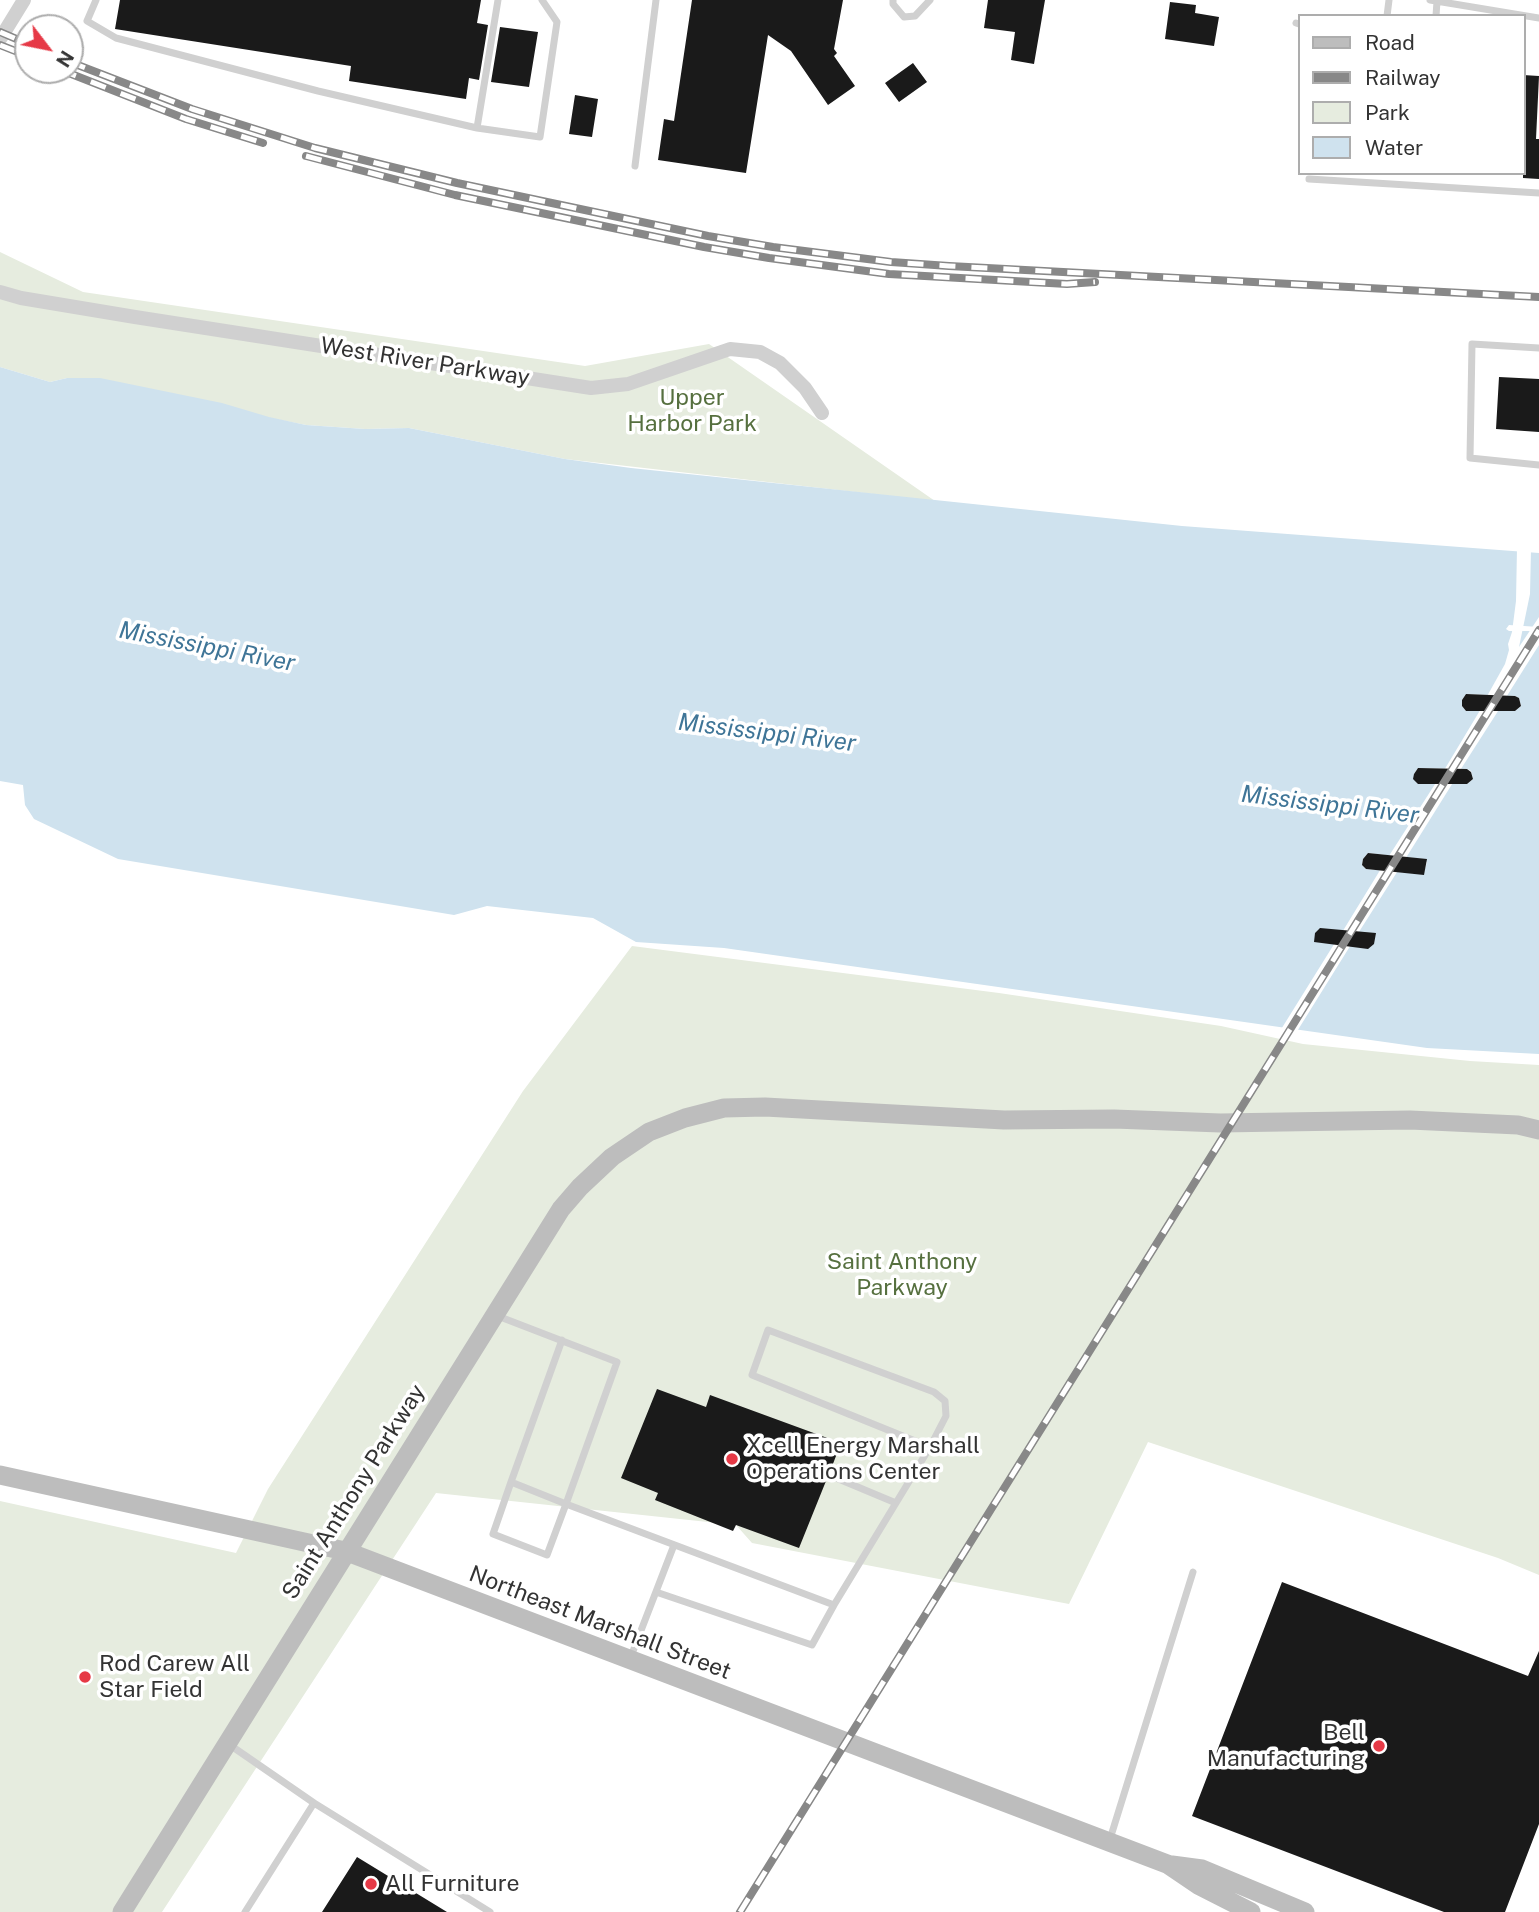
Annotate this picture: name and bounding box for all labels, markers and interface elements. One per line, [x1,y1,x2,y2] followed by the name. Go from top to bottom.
[14,14,84,84] north arrow
[1298,14,1525,175] legend
[1365,30,1415,55] text: Road
[52,47,78,71] text: N
[1365,65,1441,90] text: Railway
[1365,100,1410,125] text: Park
[1365,135,1423,160] text: Water
[318,332,532,392] street label: West River Parkway
[627,384,757,438] park label: Upper Harbor Park
[116,616,298,678] water label: Mississippi River
[676,708,858,758] water label: Mississippi River
[1239,780,1421,830] water label: Mississippi River
[827,1248,977,1302] park label: Saint Anthony Parkway
[277,1380,431,1604] street label: Saint Anthony Parkway
[746,1432,980,1486] place label: Xcell Energy Marshall Operations Center
[724,1451,740,1467] marker: Xcell Energy Marshall Operations Center
[465,1560,735,1686] street label: Northeast Marshall Street
[99,1650,250,1704] place label: Rod Carew All Star Field
[77,1669,93,1685] marker: Rod Carew All Star Field
[1207,1719,1365,1773] place label: Bell Manufacturing
[1371,1738,1387,1754] marker: Bell Manufacturing
[385,1870,520,1898] place label: All Furniture
[363,1876,379,1892] marker: All Furniture

